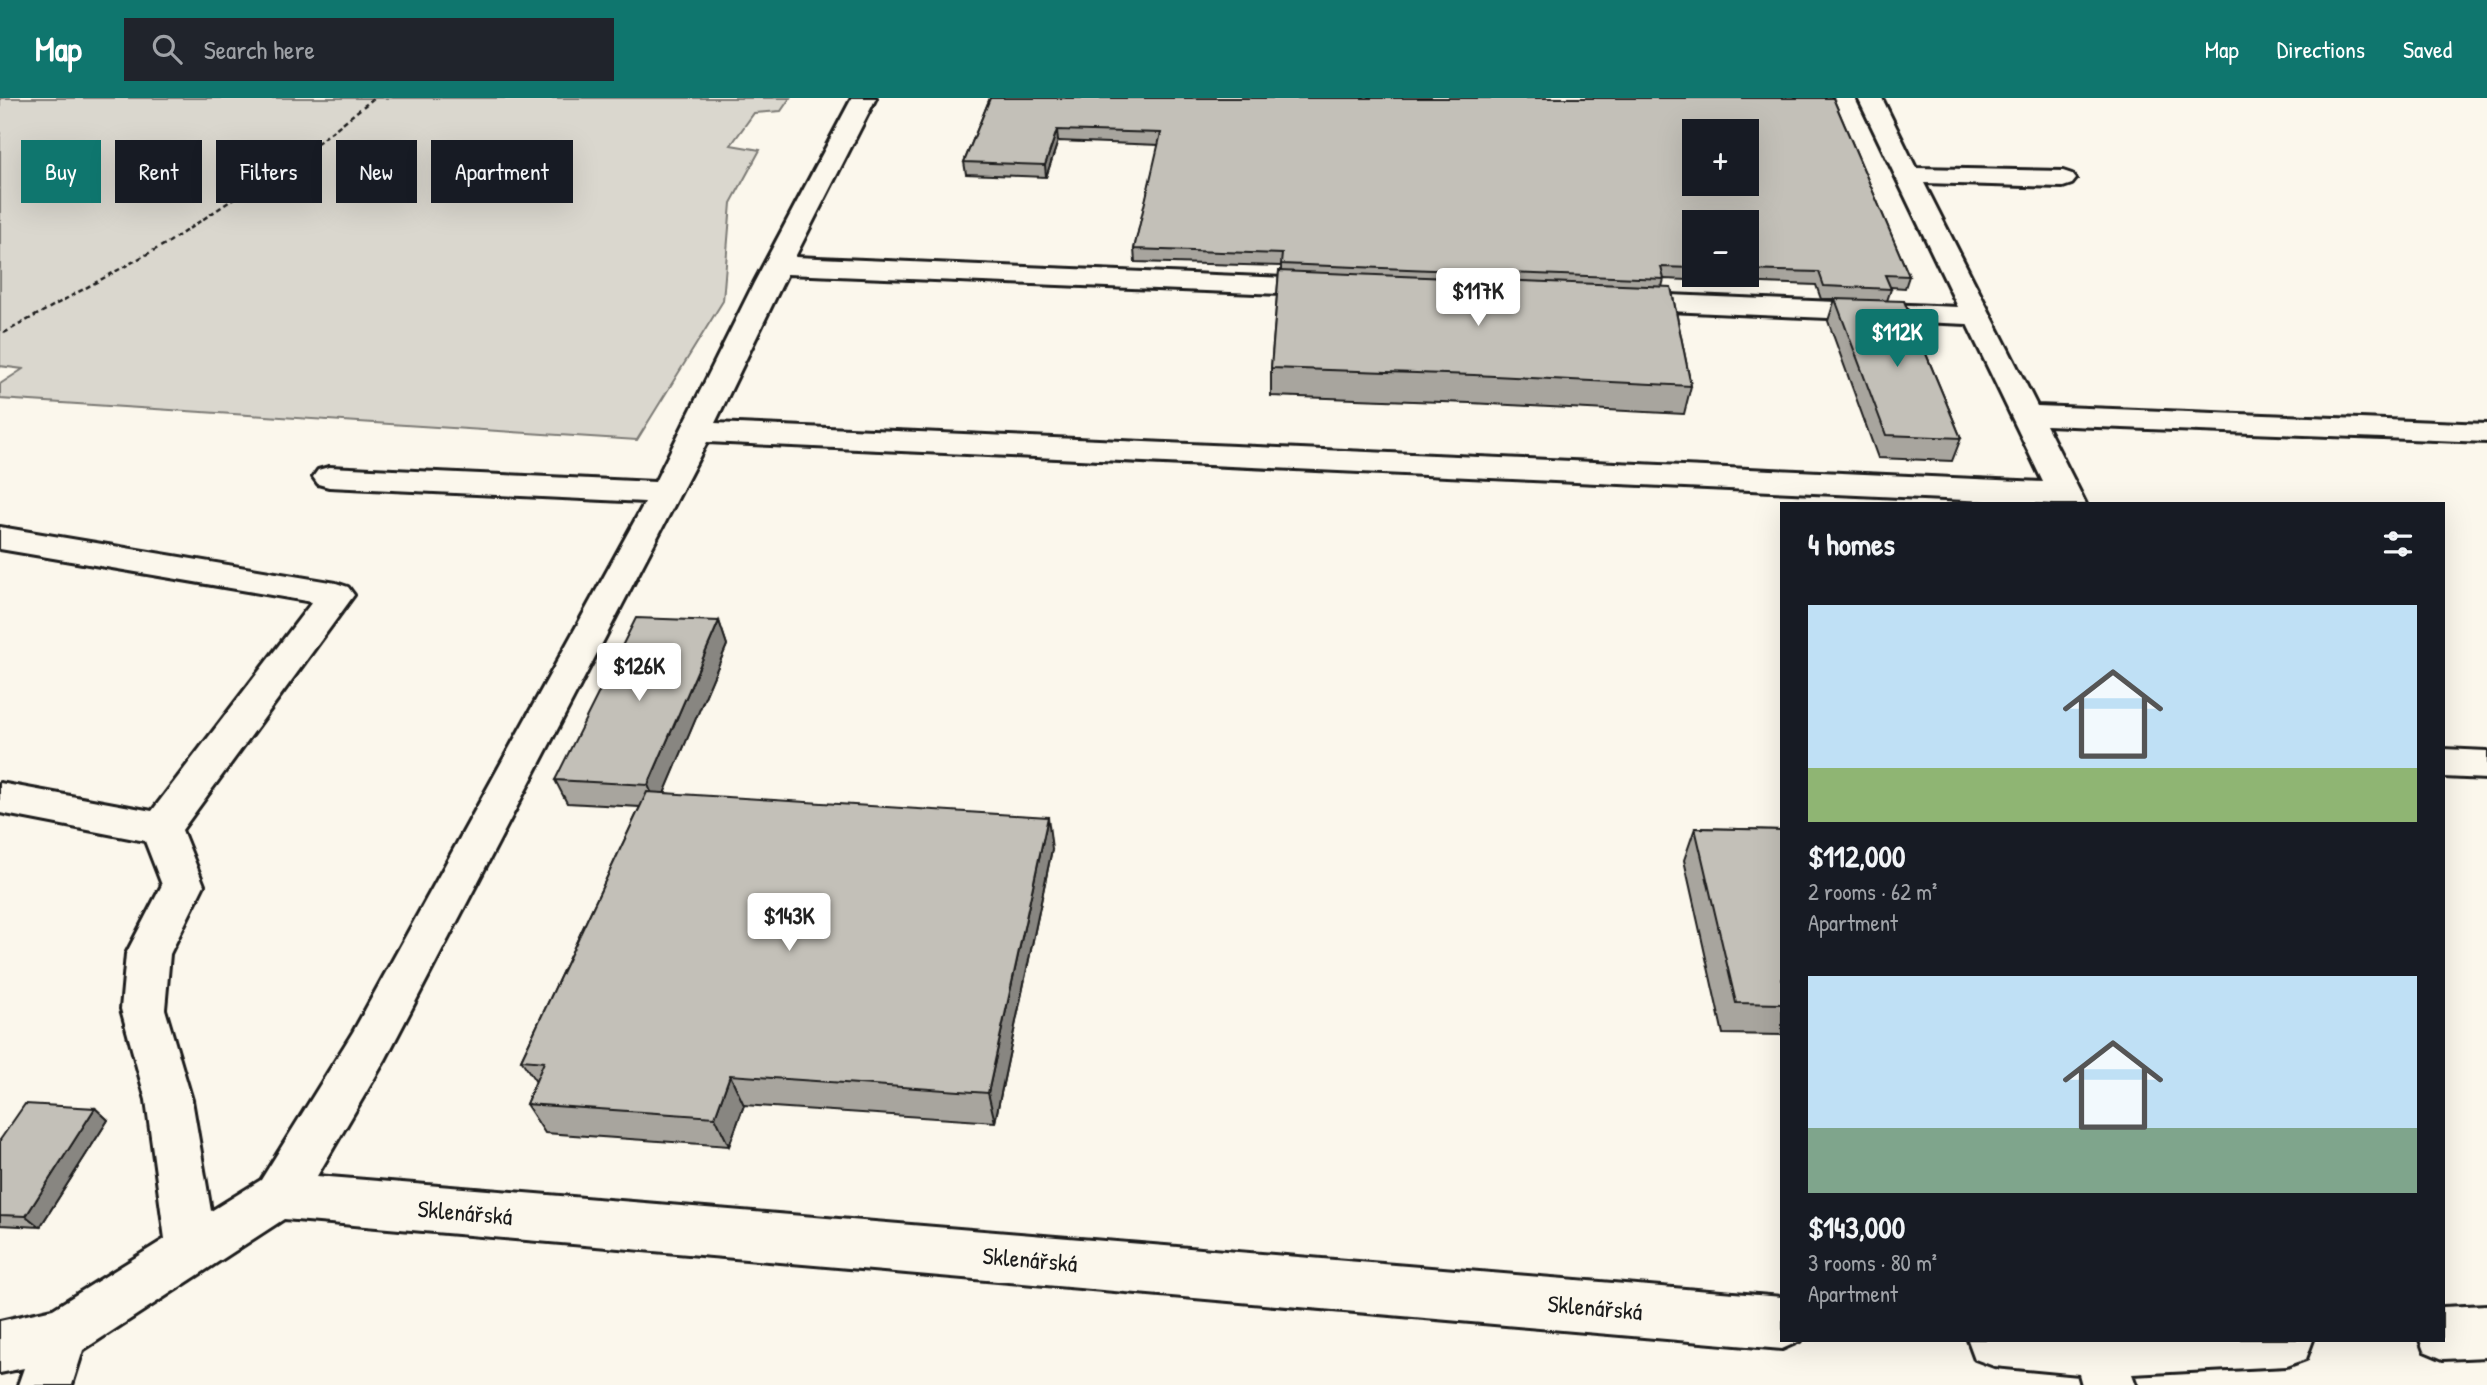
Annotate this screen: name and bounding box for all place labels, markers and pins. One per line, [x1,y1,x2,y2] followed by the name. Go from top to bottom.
[1429,268,1527,328] pin: $117K
[1848,310,1946,369] pin: $112K
[590,644,688,703] pin: $126K
[740,894,838,953] pin: $143K

